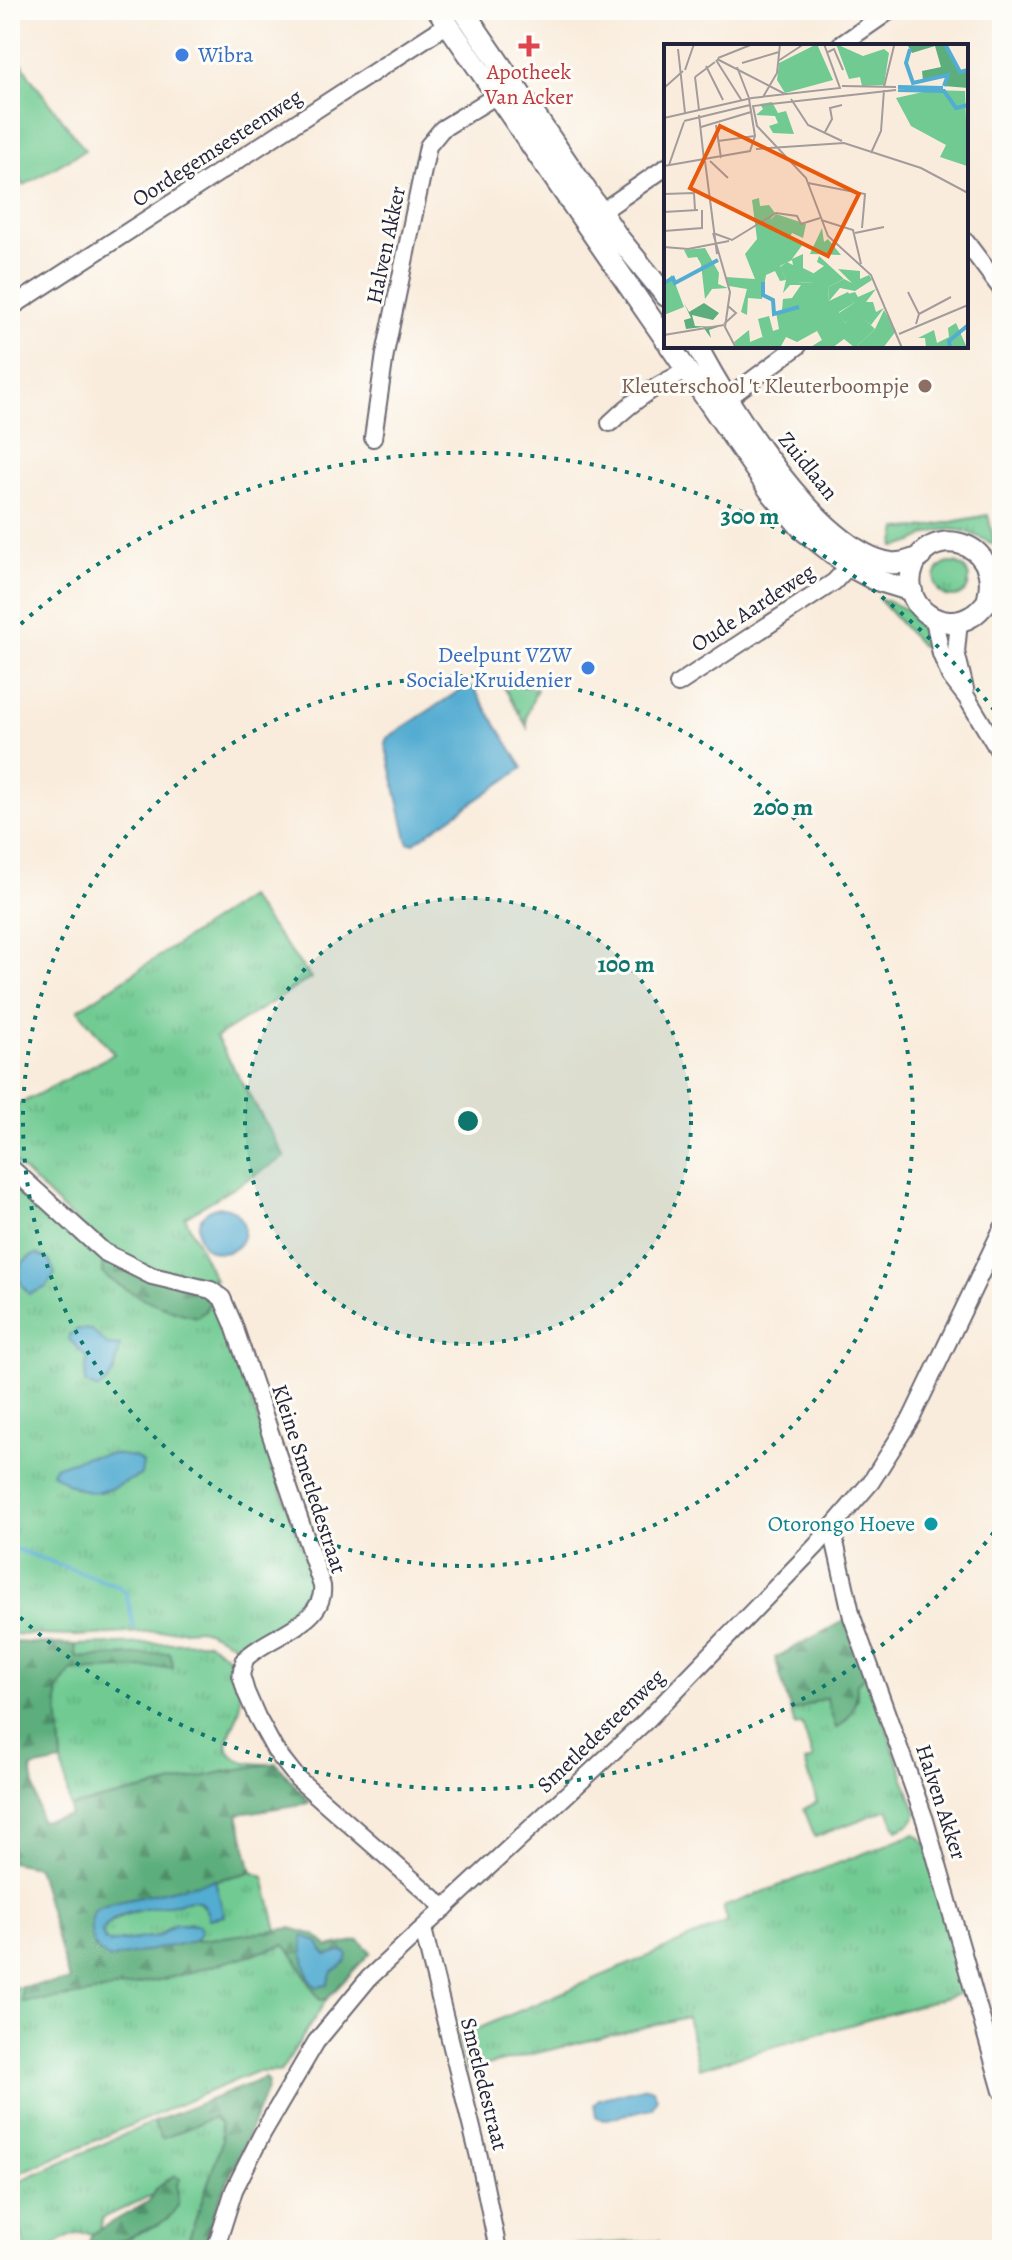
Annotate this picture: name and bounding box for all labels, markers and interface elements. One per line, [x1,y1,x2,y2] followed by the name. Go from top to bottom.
[520,37,538,55] marker: Apotheek Van Acker
[197,40,254,70] place label: Wibra
[664,44,968,348] inset map
[173,46,191,64] marker: Wibra
[484,57,573,112] place label: Apotheek Van Acker
[126,82,308,214] street label: Oordegemsesteenweg
[359,183,413,307] street label: Halven Akker
[621,371,909,401] place label: Kleuterschool 't Kleuterboompje
[916,377,934,395] marker: Kleuterschool 't Kleuterboompje
[771,425,845,507] street label: Zuidlaan
[721,500,779,532] text: 300 m
[685,557,821,659] street label: Oude Aardeweg
[406,640,572,695] place label: Deelpunt VZW Sociale Kruidenier
[579,659,597,677] marker: Deelpunt VZW Sociale Kruidenier
[753,791,813,823] text: 200 m
[597,948,655,980] text: 100 m
[454,1107,482,1135] centre of rings
[264,1381,354,1577] street label: Kleine Smetledestraat
[768,1509,915,1539] place label: Otorongo Hoeve
[922,1515,940,1533] marker: Otorongo Hoeve
[531,1662,671,1800] street label: Smetledesteenweg
[908,1740,974,1864] street label: Halven Akker
[453,2014,515,2154] street label: Smetledestraat

